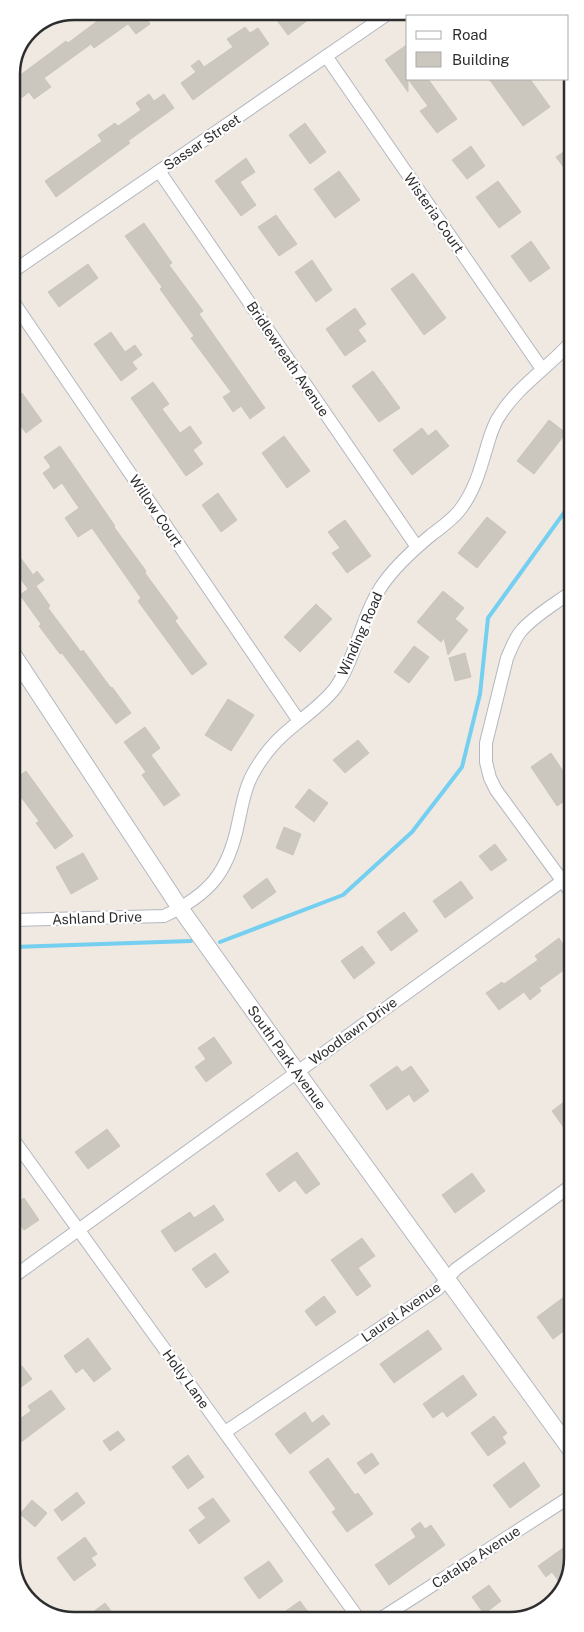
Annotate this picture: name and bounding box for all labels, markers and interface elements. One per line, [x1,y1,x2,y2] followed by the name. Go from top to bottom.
[406,15,569,80] legend
[452,26,488,43] text: Road
[452,51,510,68] text: Building
[161,111,243,173] street label: Sassar Street
[401,170,467,256] street label: Wisteria Court
[244,299,332,420] street label: Bridlewreath Avenue
[126,472,186,550] street label: Willow Court
[334,589,386,679] street label: Winding Road
[52,908,142,928] street label: Ashland Drive
[306,994,400,1068] street label: Woodlawn Drive
[244,1002,329,1112] street label: South Park Avenue
[358,1279,444,1345] street label: Laurel Avenue
[159,1346,213,1412] street label: Holly Lane
[429,1523,523,1591] street label: Catalpa Avenue

